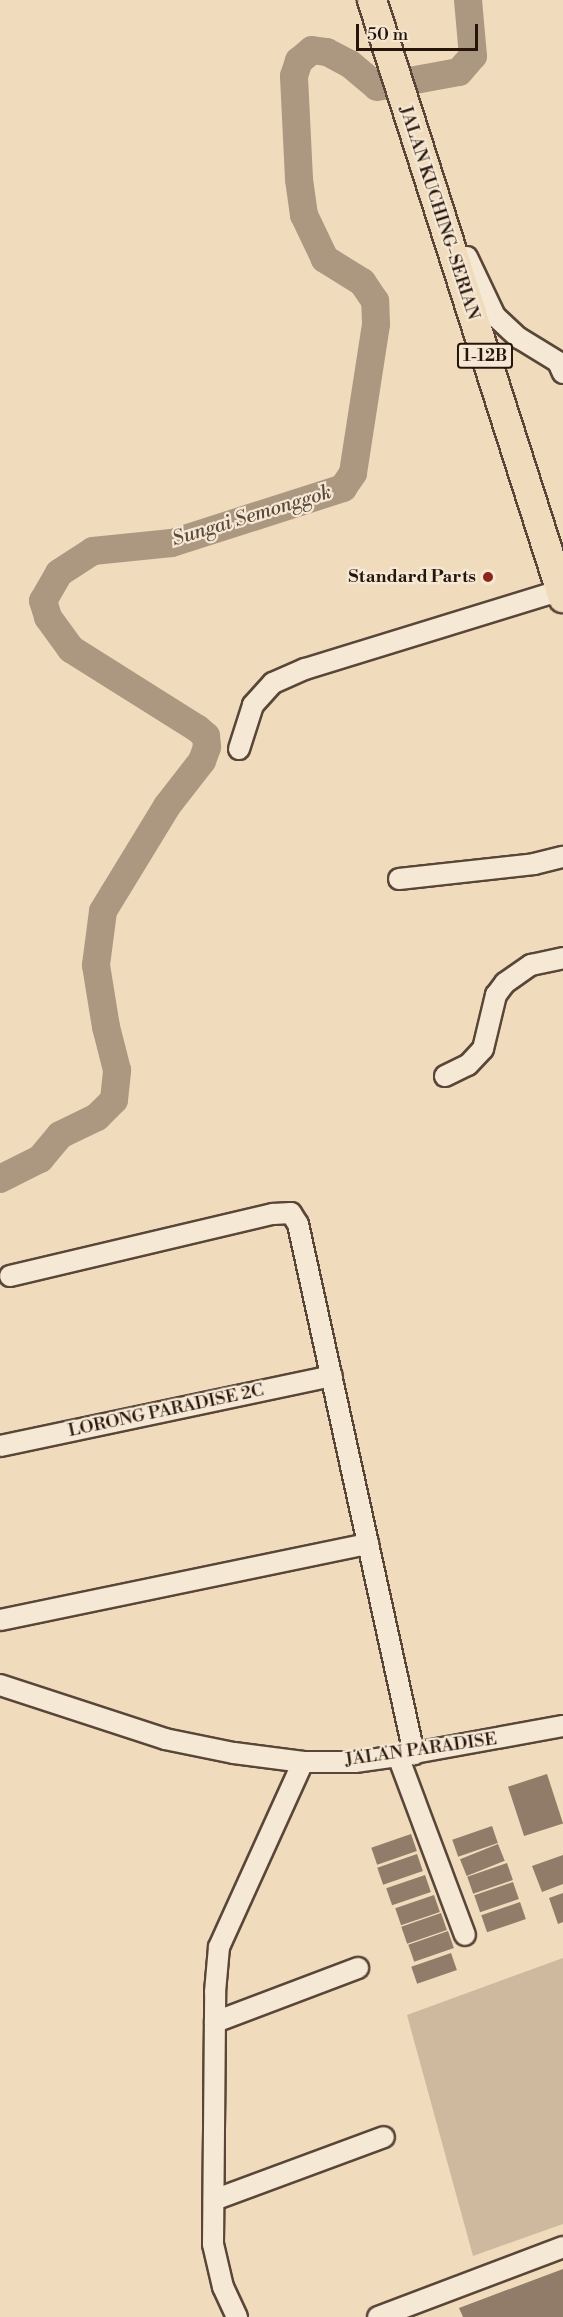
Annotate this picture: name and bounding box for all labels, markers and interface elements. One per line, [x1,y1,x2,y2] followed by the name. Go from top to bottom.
[359,12,480,50] scale bar
[367,23,408,46] text: 50 m
[394,103,484,323] street label: JALAN KUCHING-SERIAN
[456,343,514,369] road number: 1-12B
[169,480,335,552] water label: Sungai Semonggok
[348,566,476,588] place label: Standard Parts
[481,570,495,584] marker: Standard Parts
[66,1380,266,1442] street label: LORONG PARADISE 2C
[344,1729,498,1771] street label: JALAN PARADISE

